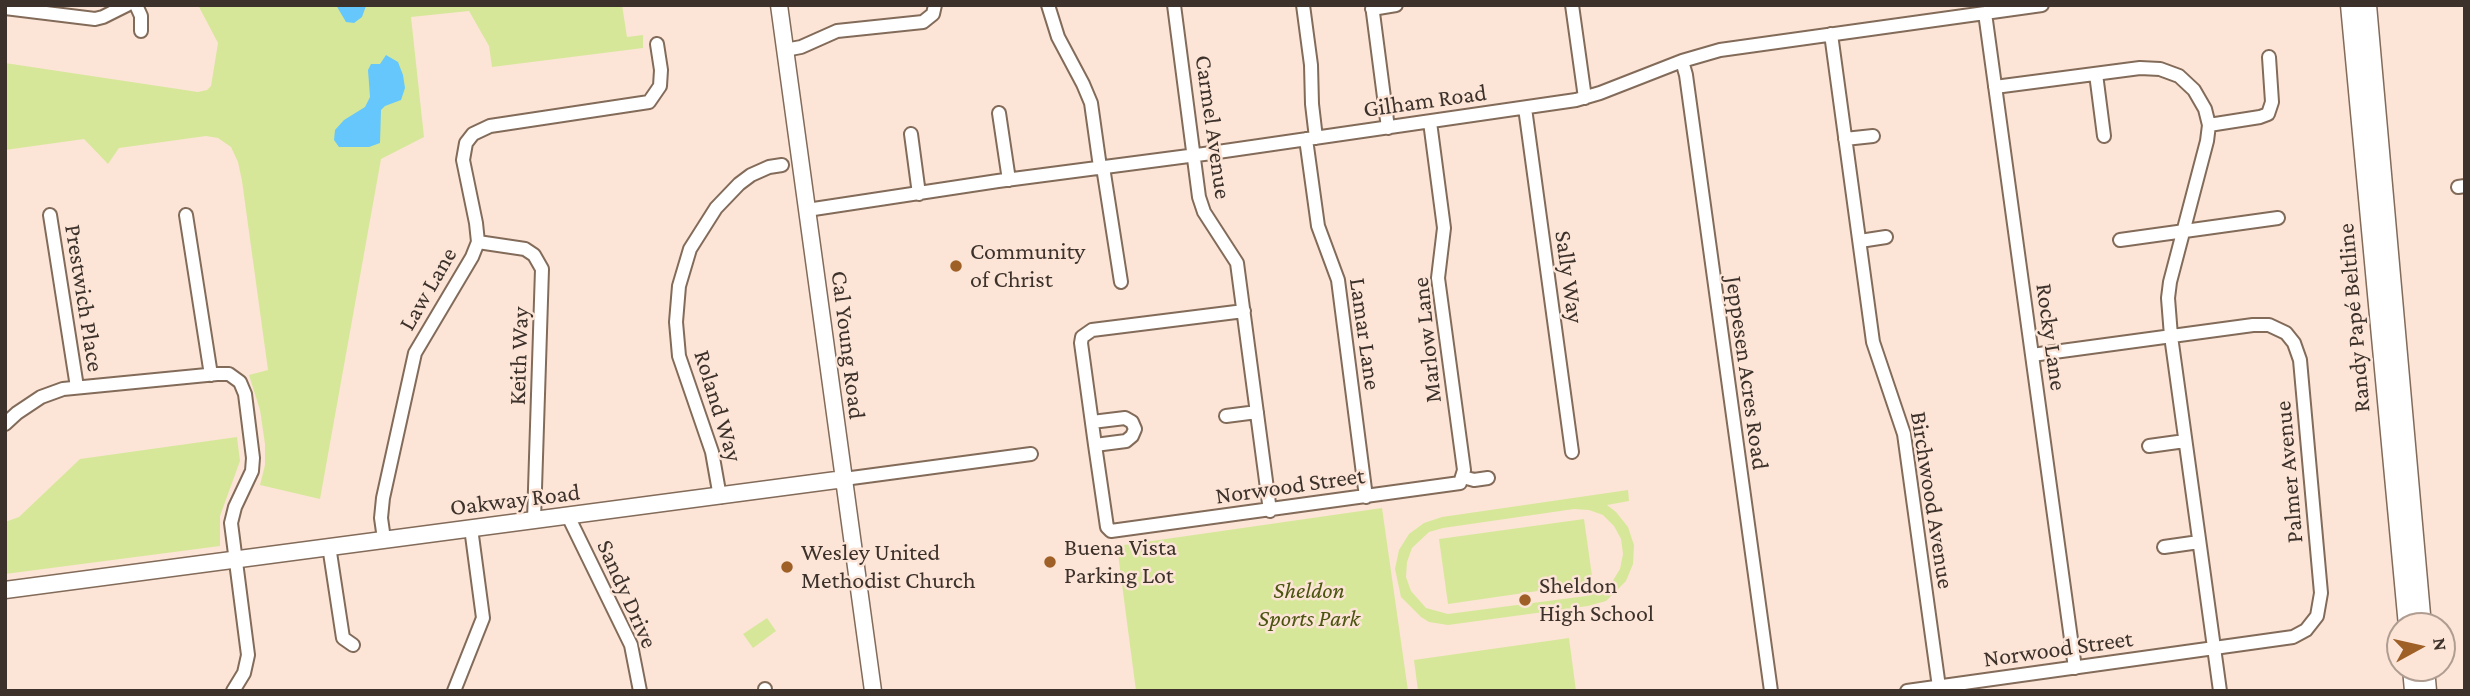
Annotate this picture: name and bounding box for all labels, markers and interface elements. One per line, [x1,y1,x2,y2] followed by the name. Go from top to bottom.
[1189,53,1237,201] street label: Carmel Avenue
[1361,78,1489,124] street label: Gilham Road
[58,222,110,374] street label: Prestwich Place
[2331,222,2377,414] street label: Randy Papé Beltline
[1548,229,1590,325] street label: Sally Way
[970,238,1085,294] place label: Community of Christ
[393,242,463,336] street label: Law Lane
[948,258,964,274] marker: Community of Christ
[825,269,871,421] street label: Cal Young Road
[1719,274,1775,472] street label: Jeppesen Acres Road
[1343,276,1387,392] street label: Lamar Lane
[1406,276,1448,404] street label: Marlow Lane
[2029,282,2073,392] street label: Rocky Lane
[503,306,535,406] street label: Keith Way
[687,347,749,465] street label: Roland Way
[2268,400,2310,544] street label: Palmer Avenue
[1904,409,1960,591] street label: Birchwood Avenue
[1213,461,1367,511] street label: Norwood Street
[448,478,582,522] street label: Oakway Road
[1064,534,1177,590] place label: Buena Vista Parking Lot
[590,535,664,653] street label: Sandy Drive
[801,539,976,595] place label: Wesley United Methodist Church
[1042,554,1058,570] marker: Buena Vista Parking Lot
[779,559,795,575] marker: Wesley United Methodist Church
[1539,572,1654,628] place label: Sheldon High School
[1258,577,1360,633] park label: Sheldon Sports Park
[1517,592,1533,608] marker: Sheldon High School
[2386,612,2456,682] north arrow
[1981,624,2135,674] street label: Norwood Street
[2429,636,2452,652] text: N

